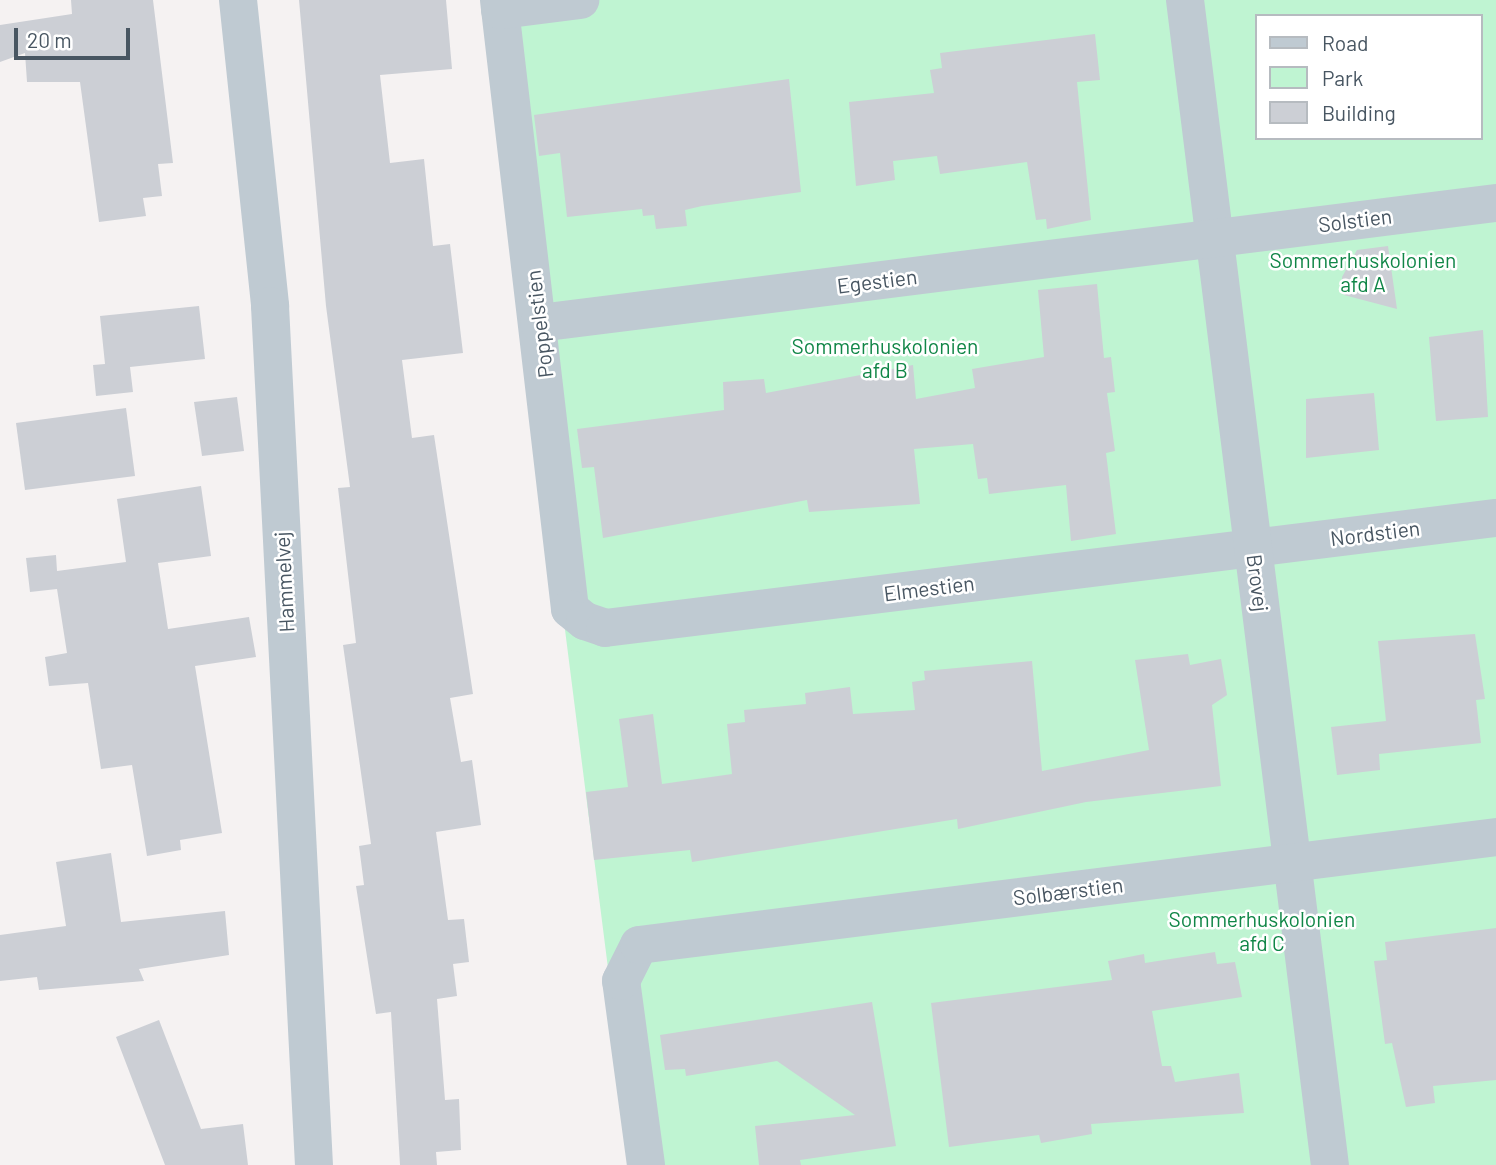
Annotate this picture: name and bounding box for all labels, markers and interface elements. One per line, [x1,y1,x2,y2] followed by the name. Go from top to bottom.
[18,14,133,58] scale bar
[1254,14,1482,140] legend
[27,27,72,52] text: 20 m
[1322,30,1368,55] text: Road
[1322,65,1363,90] text: Park
[1322,100,1396,125] text: Building
[1317,203,1393,237] street label: Solstien
[1270,247,1456,297] park label: Sommerhuskolonien afd A
[835,264,919,298] street label: Egestien
[520,269,558,379] street label: Poppelstien
[792,333,978,383] park label: Sommerhuskolonien afd B
[1329,515,1421,551] street label: Nordstien
[269,531,299,633] street label: Hammelvej
[1242,553,1274,613] street label: Brovej
[882,570,976,606] street label: Elmestien
[1012,872,1124,910] street label: Solbærstien
[1169,906,1355,956] park label: Sommerhuskolonien afd C

